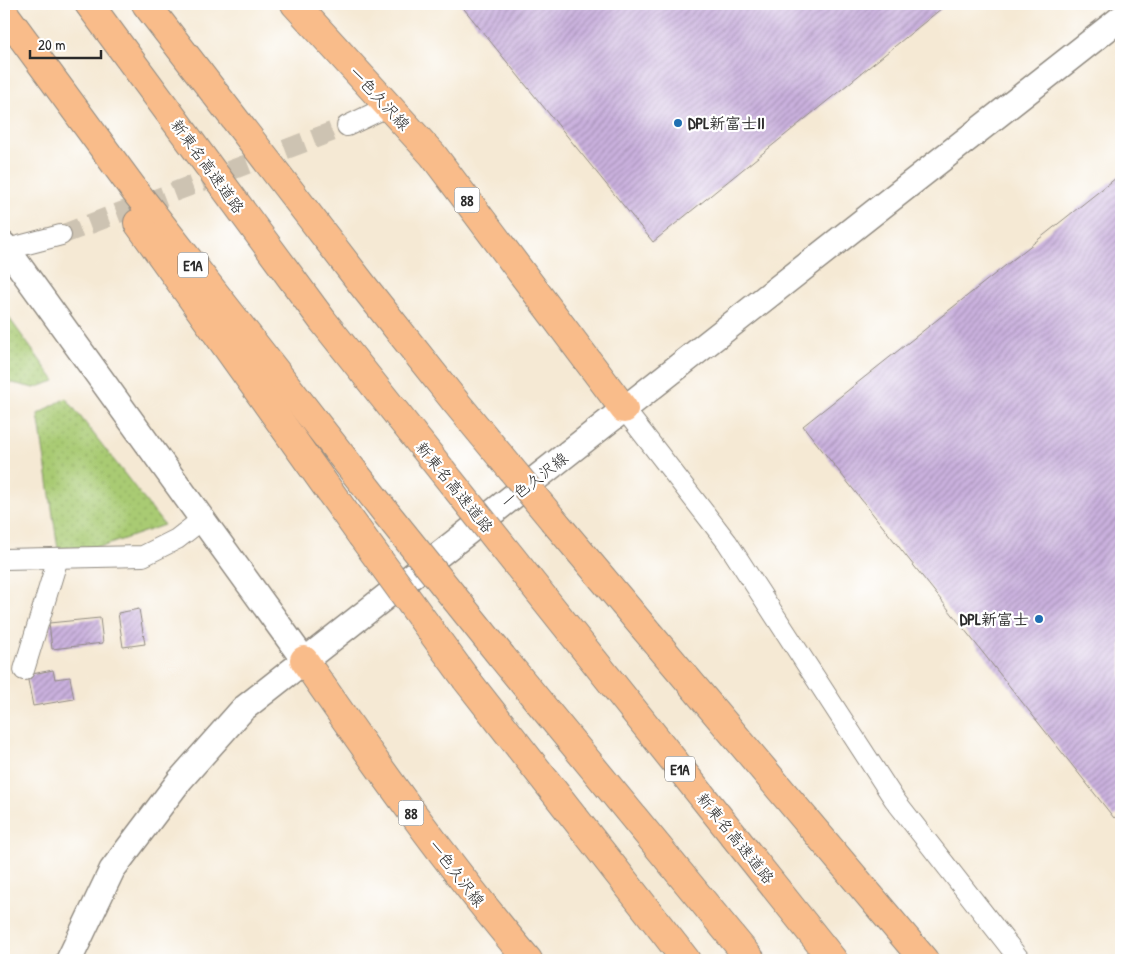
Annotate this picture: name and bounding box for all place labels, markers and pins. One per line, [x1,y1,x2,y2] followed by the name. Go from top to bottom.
[688,112,765,134] place label: DPL新富士II
[672,117,684,129] marker: DPL新富士II
[960,608,1029,630] place label: DPL新富士
[1033,613,1045,625] marker: DPL新富士

